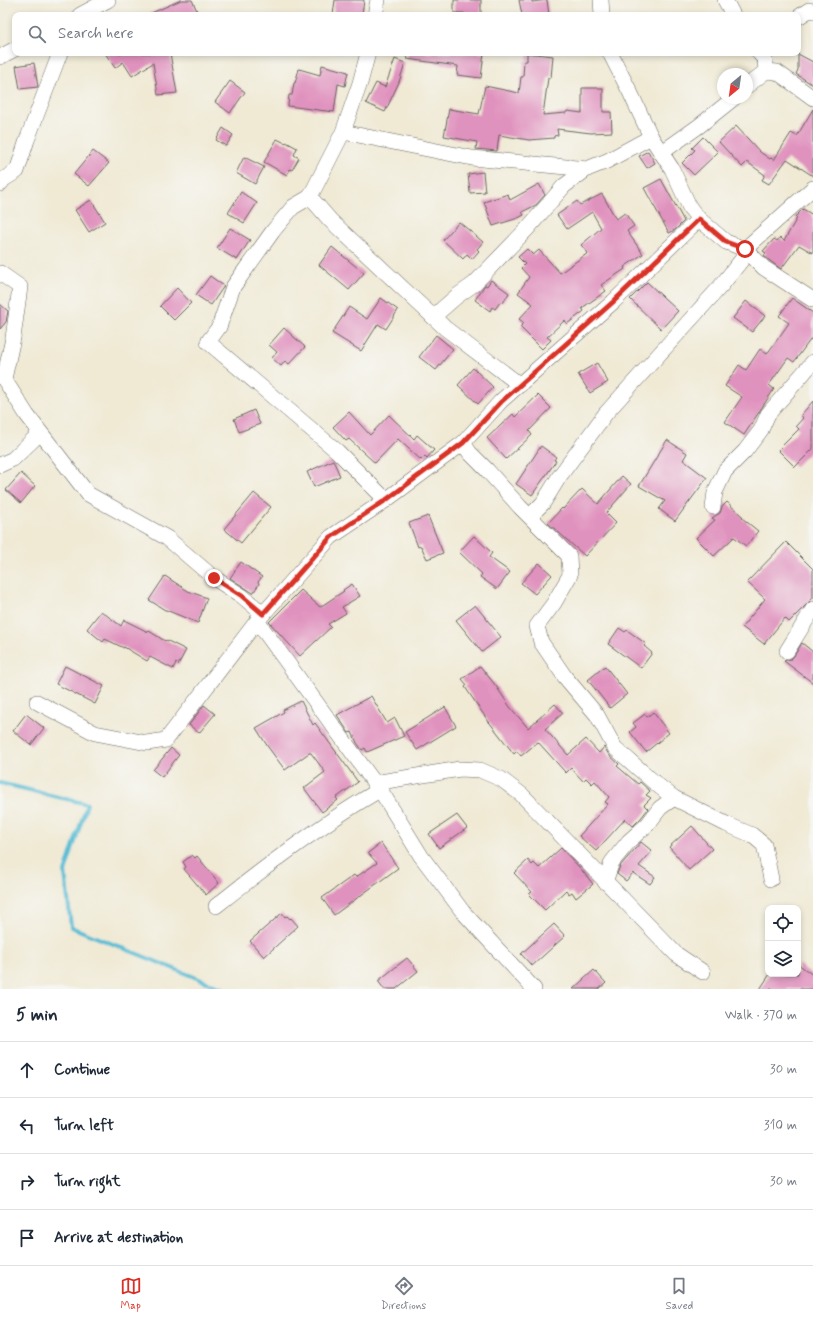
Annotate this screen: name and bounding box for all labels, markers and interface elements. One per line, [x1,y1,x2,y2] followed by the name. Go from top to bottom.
[12,12,801,56] search box
[26,23,48,45] icon: search
[58,24,134,44] text: Search here
[717,68,753,104] north arrow
[736,240,754,258] route start
[205,569,223,587] route end
[765,905,801,977] map controls
[765,905,801,941] button: locate
[765,941,801,977] button: layers
[16,1004,58,1026] text: 5 min
[725,1007,797,1024] text: Walk · 370 m
[16,1059,38,1081] icon: ahead
[54,1060,110,1080] text: Continue
[770,1061,797,1078] text: 30 m
[16,1115,38,1137] icon: left
[54,1116,114,1136] text: Turn left
[764,1117,797,1134] text: 310 m
[16,1171,38,1193] icon: right
[54,1172,121,1192] text: Turn right
[770,1173,797,1190] text: 30 m
[16,1227,38,1249] icon: arrive
[54,1228,183,1248] text: Arrive at destination
[120,1275,142,1313] tab: Map
[381,1275,426,1313] tab: Directions
[666,1275,693,1313] tab: Saved

